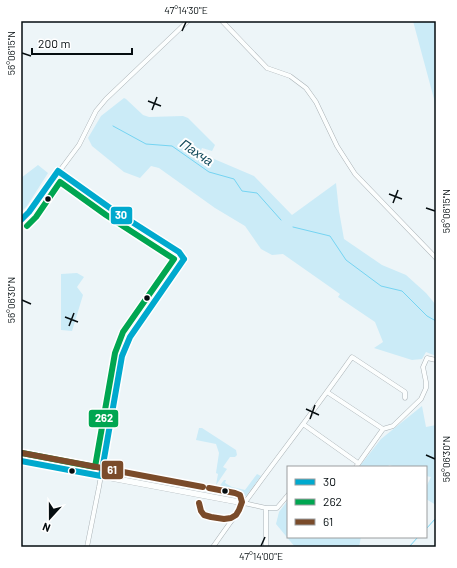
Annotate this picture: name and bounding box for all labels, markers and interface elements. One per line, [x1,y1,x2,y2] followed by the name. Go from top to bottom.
[164,4,208,16] text: 47°14'30"E
[32,30,132,56] scale bar
[5,31,17,75] text: 56°06'15"N
[38,36,70,50] text: 200 m
[177,135,217,169] water label: Пахча
[440,189,452,233] text: 56°06'15"N
[43,194,53,204] unlabelled marker
[110,206,133,225] line badge: 30
[115,208,127,221] text: 30
[5,277,17,323] text: 56°06'30"N
[142,293,152,303] unlabelled marker
[88,409,119,428] line badge: 262
[95,411,113,424] text: 262
[440,436,452,482] text: 56°06'30"N
[101,460,124,480] line badge: 61
[107,463,117,476] text: 61
[67,466,77,476] unlabelled marker
[287,466,427,538] legend
[323,474,336,488] text: 30
[220,486,230,496] unlabelled marker
[323,494,342,508] text: 262
[30,498,70,538] north arrow
[323,514,333,528] text: 61
[40,520,52,535] text: N
[239,550,283,562] text: 47°14'00"E

